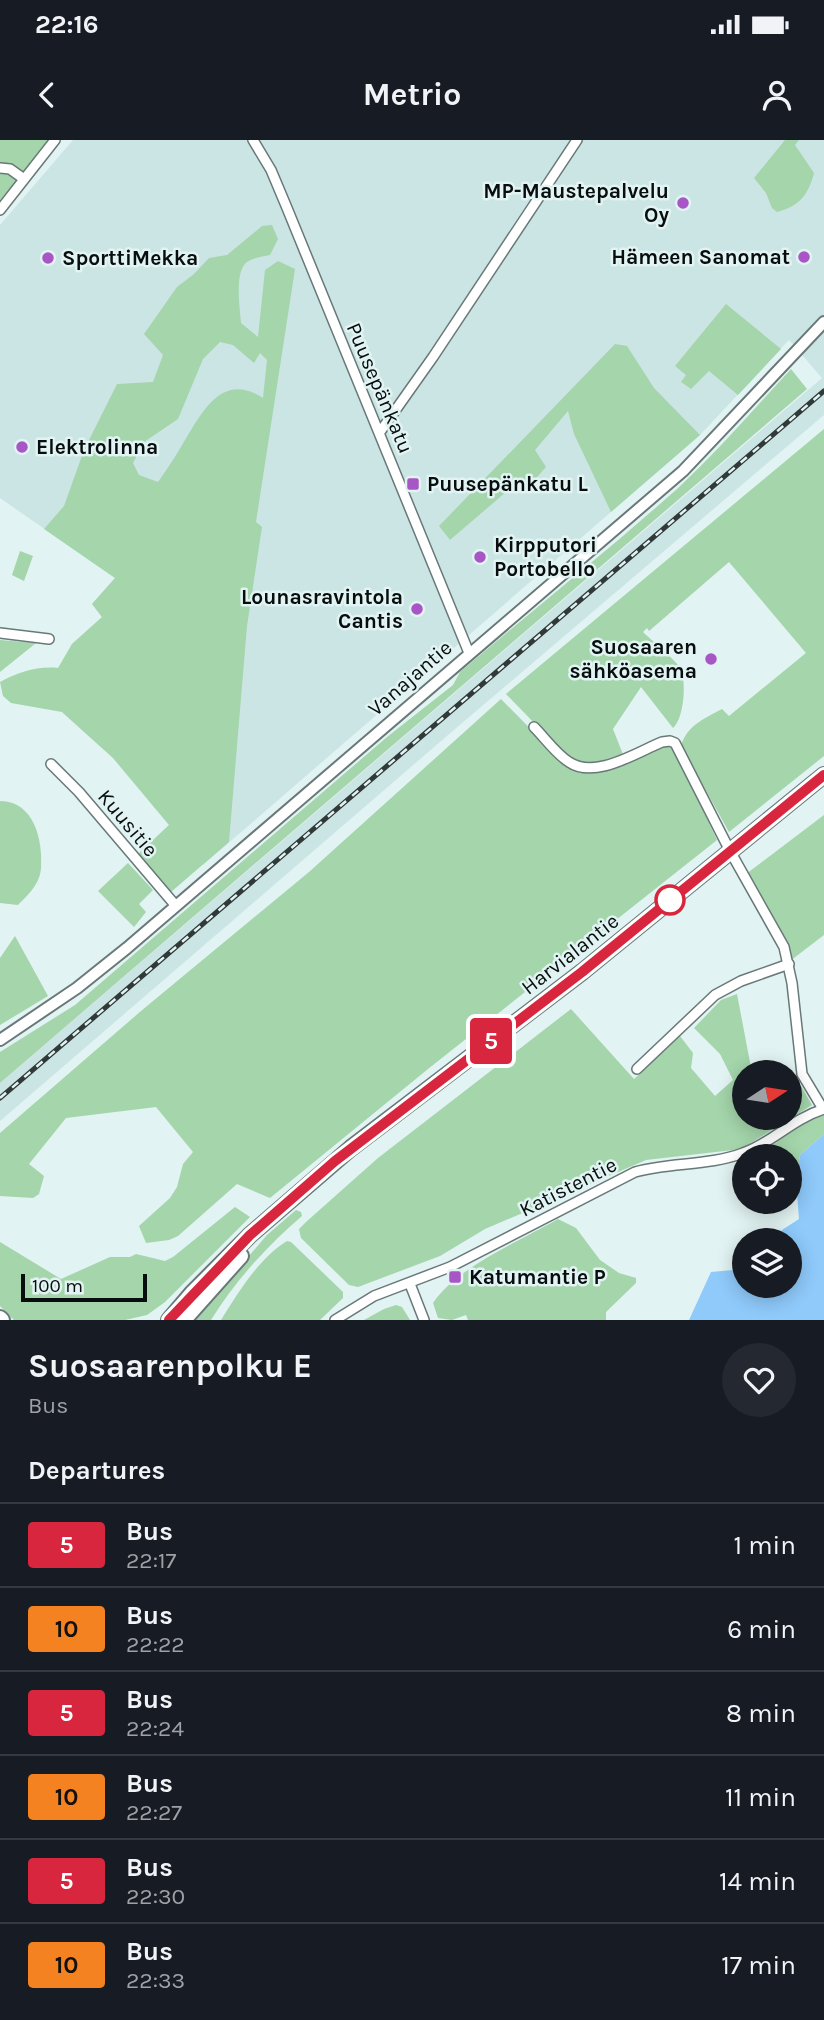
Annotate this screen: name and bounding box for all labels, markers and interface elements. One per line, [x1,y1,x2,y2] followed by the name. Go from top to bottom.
[35,9,99,40] text: 22:16
[28,76,66,114] icon: back
[363,76,461,113] text: Metrio
[758,76,796,114] icon: person
[483,179,669,227] place label: MP-Maustepalvelu Oy
[675,195,691,211] marker: MP-Maustepalvelu Oy
[611,245,790,269] place label: Hämeen Sanomat
[62,246,198,270] place label: SporttiMekka
[796,249,812,265] marker: Hämeen Sanomat
[40,250,56,266] marker: SporttiMekka
[342,319,418,457] street label: Puusepänkatu
[36,435,158,459] place label: Elektrolinna
[14,439,30,455] marker: Elektrolinna
[427,472,588,496] place label: Puusepänkatu L
[405,476,421,492] marker: Puusepänkatu L
[494,533,597,581] place label: Kirpputori Portobello
[472,549,488,565] marker: Kirpputori Portobello
[241,585,403,633] place label: Lounasravintola Cantis
[409,601,425,617] marker: Lounasravintola Cantis
[363,635,457,721] street label: Vanajantie
[570,635,697,683] place label: Suosaaren sähköasema
[703,651,719,667] marker: Suosaaren sähköasema
[93,784,163,862] street label: Kuusitie
[655,885,685,915] unlabelled marker
[517,909,623,999] street label: Harvialantie
[468,1018,514,1064] line badge: 5
[484,1027,498,1055] text: 5
[732,1060,802,1130] north arrow
[732,1060,802,1298] map controls
[732,1144,802,1214] button: locate
[515,1152,621,1222] street label: Katistentie
[732,1228,802,1298] button: layers
[469,1265,606,1289] place label: Katumantie P
[447,1269,463,1285] marker: Katumantie P
[21,1271,147,1303] scale bar
[32,1275,83,1297] text: 100 m
[722,1343,796,1417] button: heart
[28,1347,312,1385] text: Suosaarenpolku E
[28,1392,68,1419] text: Bus
[28,1455,165,1486] text: Departures
[126,1516,173,1547] text: Bus
[733,1530,796,1561] text: 1 min
[60,1531,73,1559] text: 5
[126,1547,176,1574] text: 22:17
[126,1600,173,1631] text: Bus
[727,1614,796,1645] text: 6 min
[55,1615,78,1643] text: 10
[126,1631,185,1658] text: 22:22
[126,1684,173,1715] text: Bus
[726,1698,796,1729] text: 8 min
[60,1699,73,1727] text: 5
[126,1715,184,1742] text: 22:24
[126,1768,173,1799] text: Bus
[725,1782,796,1813] text: 11 min
[55,1783,78,1811] text: 10
[126,1799,182,1826] text: 22:27
[126,1852,173,1883] text: Bus
[719,1866,796,1897] text: 14 min
[60,1867,73,1895] text: 5
[126,1883,185,1910] text: 22:30
[126,1936,173,1967] text: Bus
[721,1950,796,1981] text: 17 min
[55,1951,78,1979] text: 10
[126,1967,185,1994] text: 22:33

